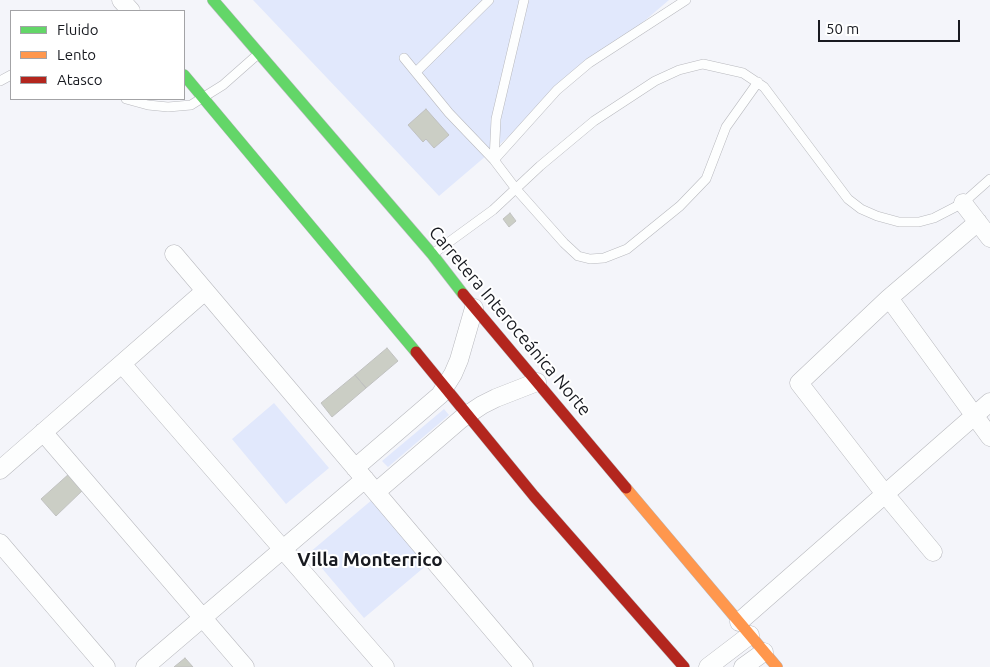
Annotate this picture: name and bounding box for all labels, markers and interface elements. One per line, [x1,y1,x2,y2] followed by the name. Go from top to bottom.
[10,10,185,100] legend
[820,10,962,42] scale bar
[826,20,859,37] text: 50 m
[57,21,99,38] text: Fluido
[57,46,96,63] text: Lento
[57,71,103,88] text: Atasco
[424,222,596,420] street label: Carretera Interoceánica Norte
[297,549,443,571] district label: Villa Monterrico

